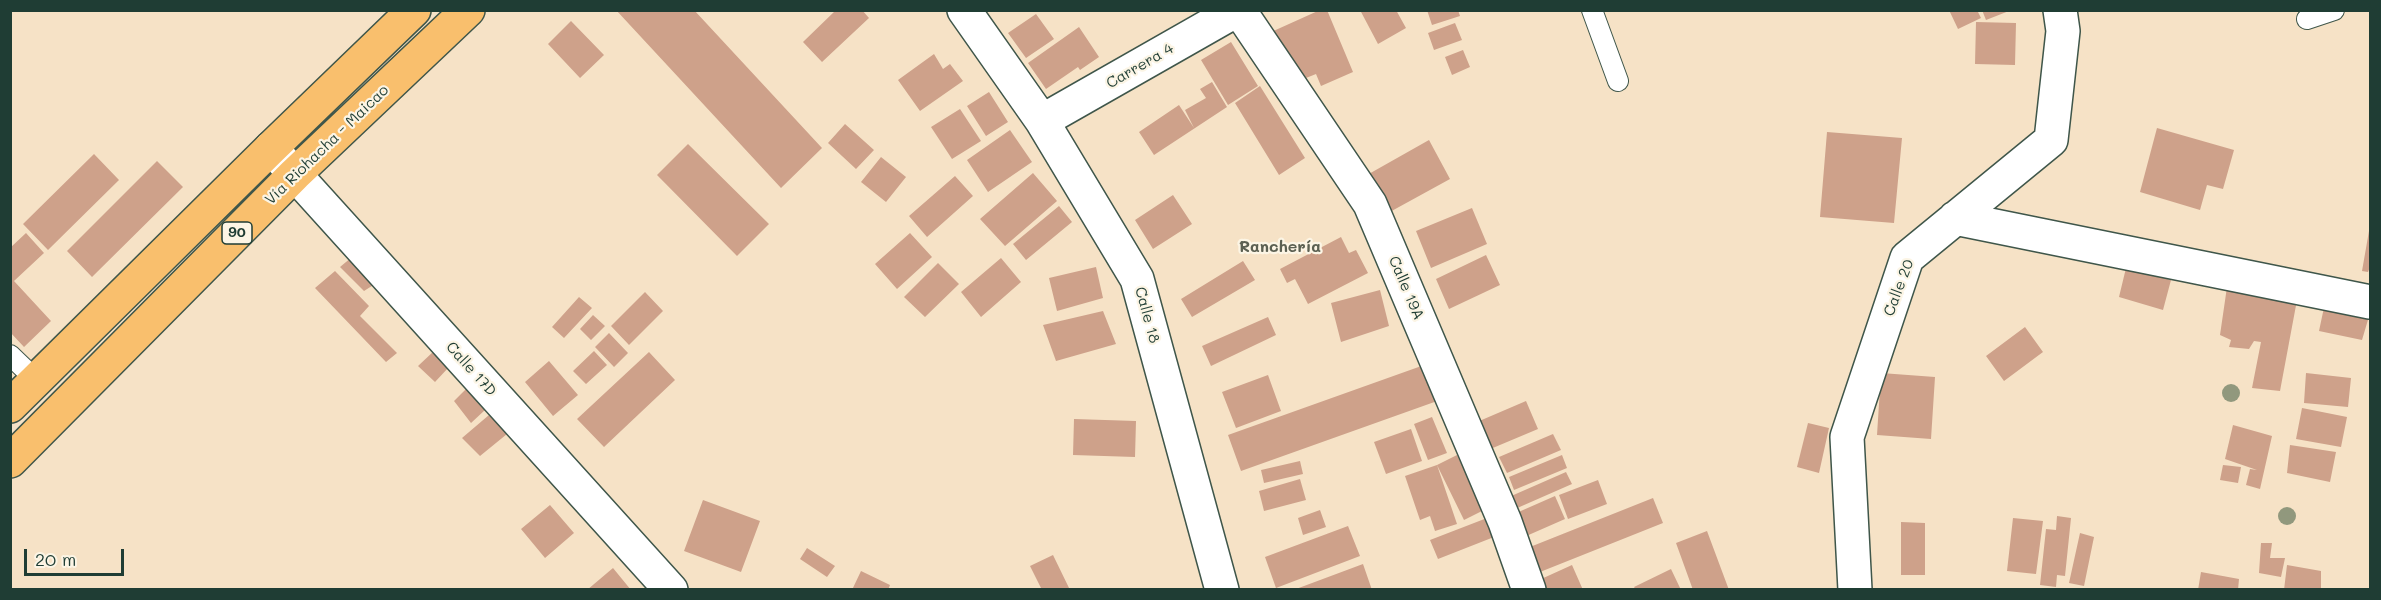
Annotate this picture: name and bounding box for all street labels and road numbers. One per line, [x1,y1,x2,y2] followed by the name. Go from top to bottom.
[1103,39,1177,93] street label: Carrera 4
[261,81,393,209] street label: Vía Riohacha - Maicao
[222,222,252,244] road number: 90
[1385,253,1427,323] street label: Calle 19A
[1880,257,1918,319] street label: Calle 20
[1131,285,1163,345] street label: Calle 18
[442,338,500,400] street label: Calle 17D

